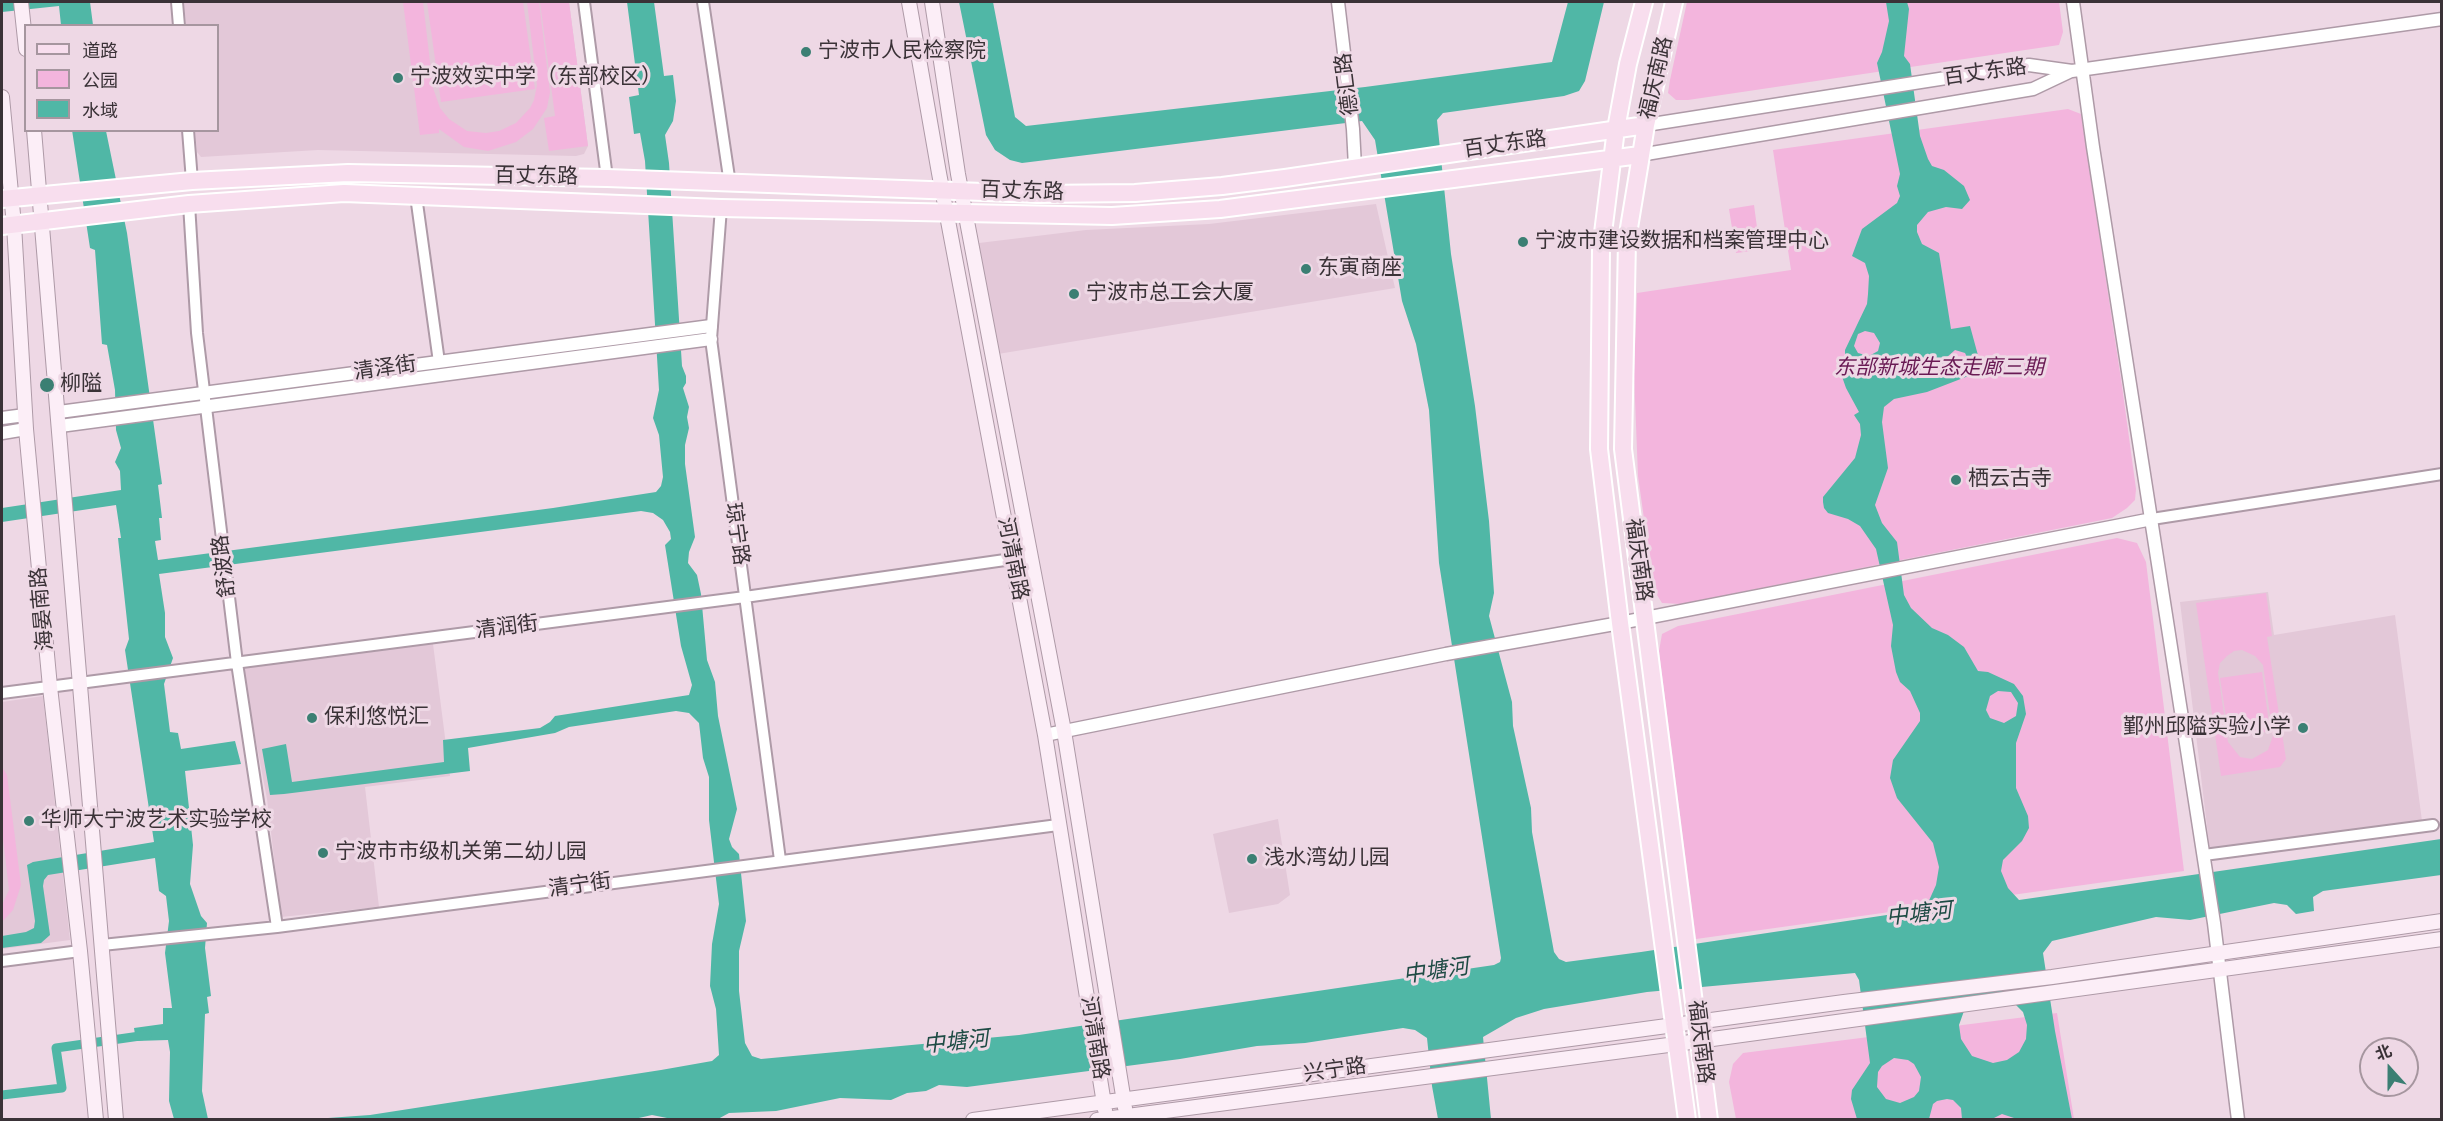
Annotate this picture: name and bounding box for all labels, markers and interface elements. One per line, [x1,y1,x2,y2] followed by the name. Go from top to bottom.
[24,24,219,132] legend
[1635,34,1679,122] street label: 福庆南路
[82,38,118,63] text: 道路
[818,39,986,65] place label: 宁波市人民检察院
[799,45,813,59] marker: 宁波市人民检察院
[1332,51,1364,117] street label: 德汇路
[1942,55,2028,91] street label: 百丈东路
[410,65,662,91] place label: 宁波效实中学（东部校区）
[82,68,118,93] text: 公园
[391,71,405,85] marker: 宁波效实中学（东部校区）
[82,98,118,123] text: 水域
[1462,127,1548,163] street label: 百丈东路
[494,164,578,190] street label: 百丈东路
[980,178,1064,206] street label: 百丈东路
[1535,229,1829,255] place label: 宁波市建设数据和档案管理中心
[1516,235,1530,249] marker: 宁波市建设数据和档案管理中心
[1318,256,1402,282] place label: 东寅商座
[1299,262,1313,276] marker: 东寅商座
[1086,281,1254,307] place label: 宁波市总工会大厦
[1067,287,1081,301] marker: 宁波市总工会大厦
[352,352,418,386] street label: 清泽街
[1834,356,2044,382] park label: 东部新城生态走廊三期
[60,372,102,398] place label: 柳隘
[38,376,56,394] marker: 柳隘
[1968,467,2052,493] place label: 栖云古寺
[1949,473,1963,487] marker: 栖云古寺
[719,501,753,567] street label: 琼宁路
[992,515,1032,603] street label: 河清南路
[1620,517,1656,603] street label: 福庆南路
[209,533,241,599] street label: 舒波路
[27,566,59,652] street label: 海晏南路
[474,612,540,644] street label: 清润街
[324,705,429,731] place label: 保利悠悦汇
[305,711,319,725] marker: 保利悠悦汇
[2123,715,2291,741] place label: 鄞州邱隘实验小学
[2296,721,2310,735] marker: 鄞州邱隘实验小学
[41,808,272,834] place label: 华师大宁波艺术实验学校
[22,814,36,828] marker: 华师大宁波艺术实验学校
[335,840,587,866] place label: 宁波市市级机关第二幼儿园
[316,846,330,860] marker: 宁波市市级机关第二幼儿园
[1264,846,1390,872] place label: 浅水湾幼儿园
[1245,852,1259,866] marker: 浅水湾幼儿园
[547,869,613,903] street label: 清宁街
[1885,898,1953,932] water label: 中塘河
[1401,954,1471,990] water label: 中塘河
[1075,995,1113,1081] street label: 河清南路
[1682,999,1718,1085] street label: 福庆南路
[922,1026,990,1060] water label: 中塘河
[2359,1037,2419,1097] north arrow
[2372,1039,2395,1065] text: 北
[1302,1054,1368,1088] street label: 兴宁路

